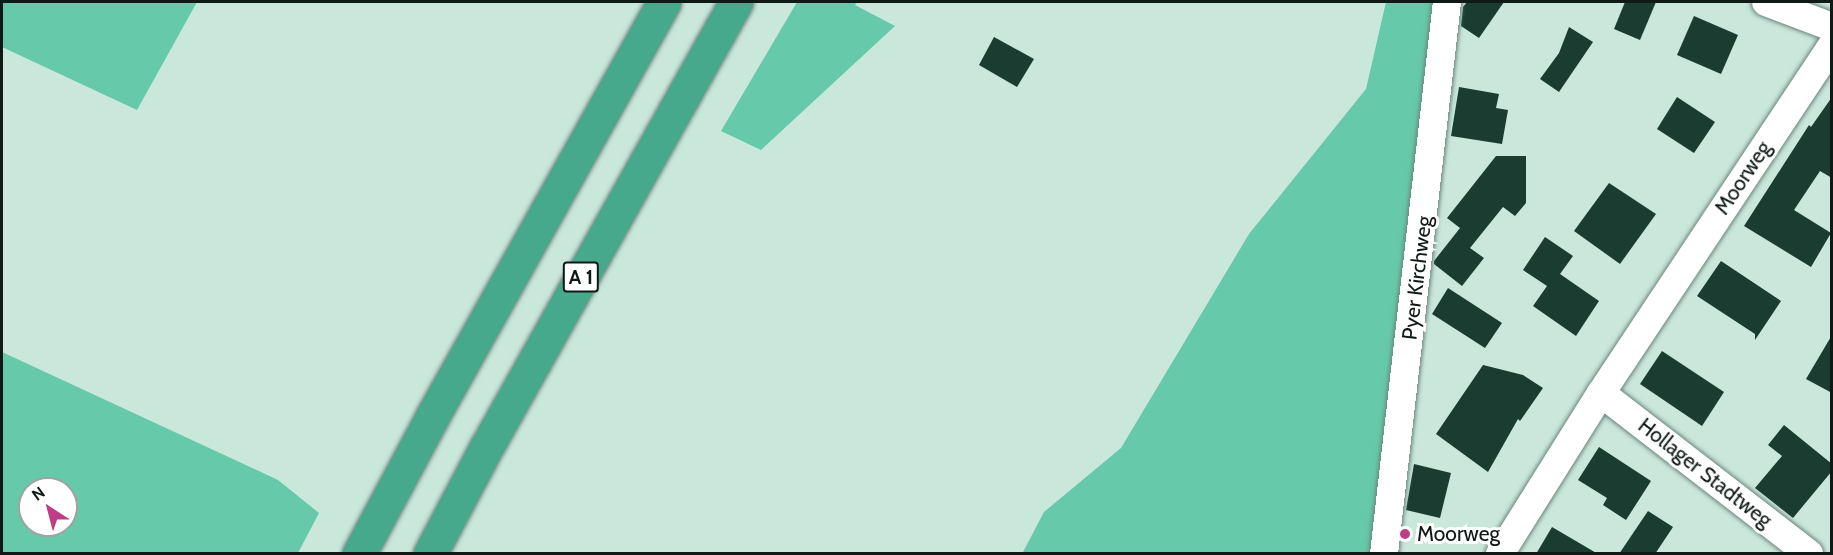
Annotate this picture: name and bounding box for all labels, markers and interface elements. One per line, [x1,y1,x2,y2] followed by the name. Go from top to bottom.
[1709,137,1777,219] street label: Moorweg
[1397,215,1437,341] street label: Pyer Kirchweg
[562,260,600,294] road number: A 1
[1633,413,1777,533] street label: Hollager Stadtweg
[18,477,78,537] north arrow
[28,483,48,505] text: N
[1417,521,1500,547] place label: Moorweg
[1398,527,1412,541] marker: Moorweg

